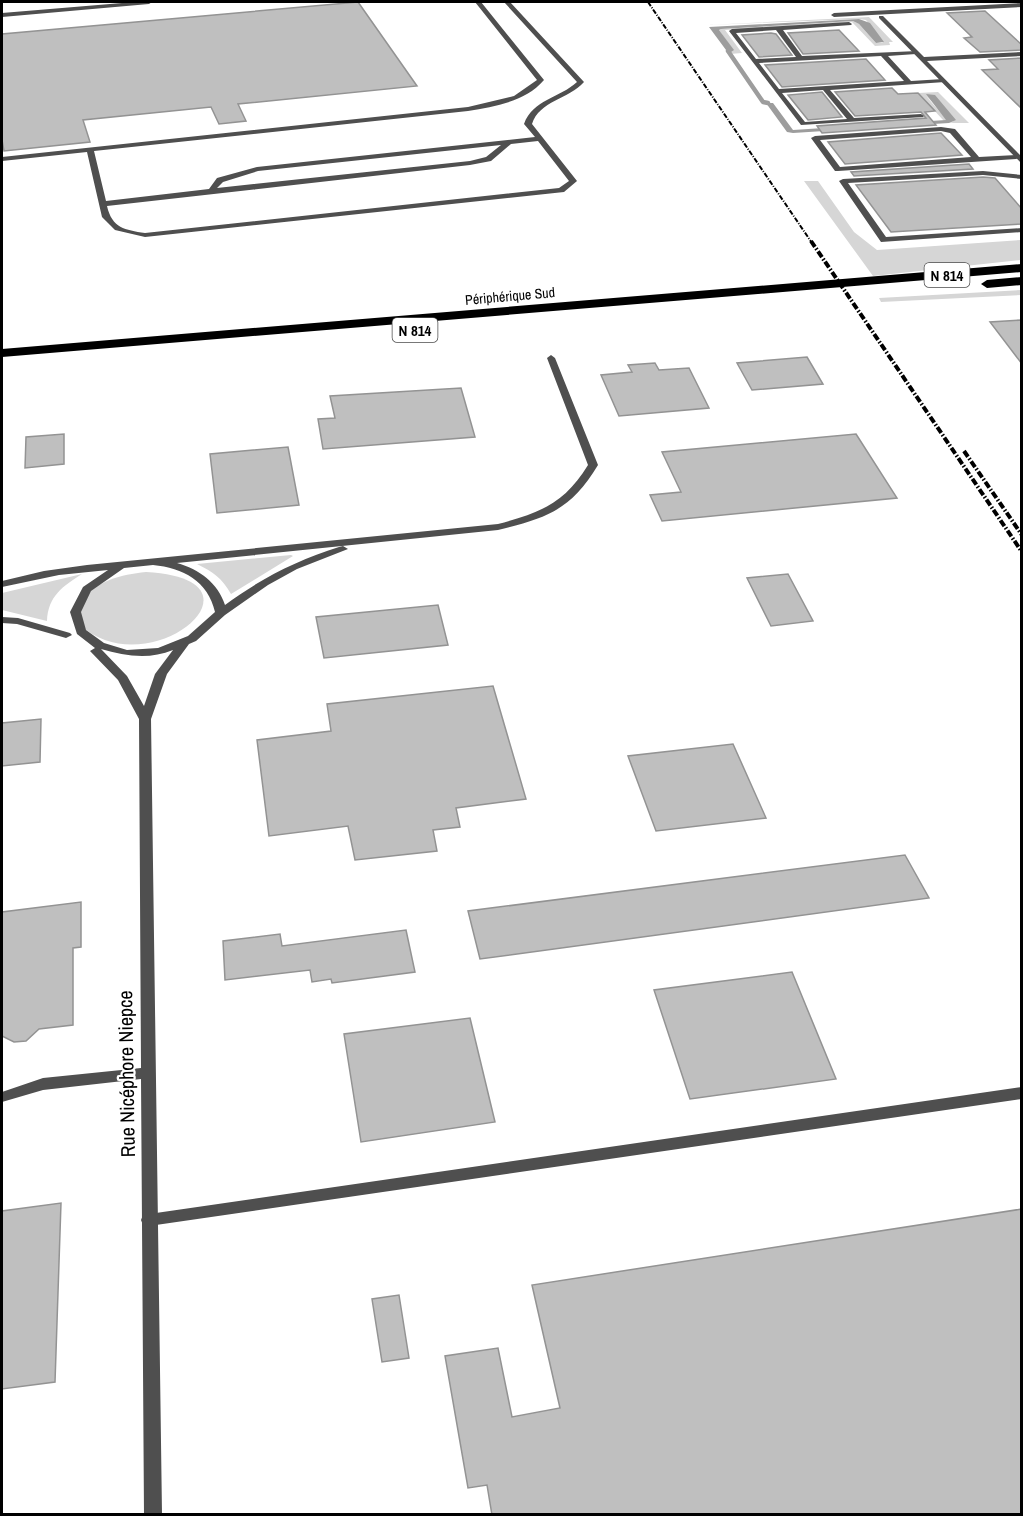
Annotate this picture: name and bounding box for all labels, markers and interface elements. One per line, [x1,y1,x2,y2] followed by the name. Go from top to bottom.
[924,263,970,287] road number: N 814
[464,283,556,309] street label: Périphérique Sud
[392,318,438,342] road number: N 814
[111,990,141,1158] street label: Rue Nicéphore Niepce

